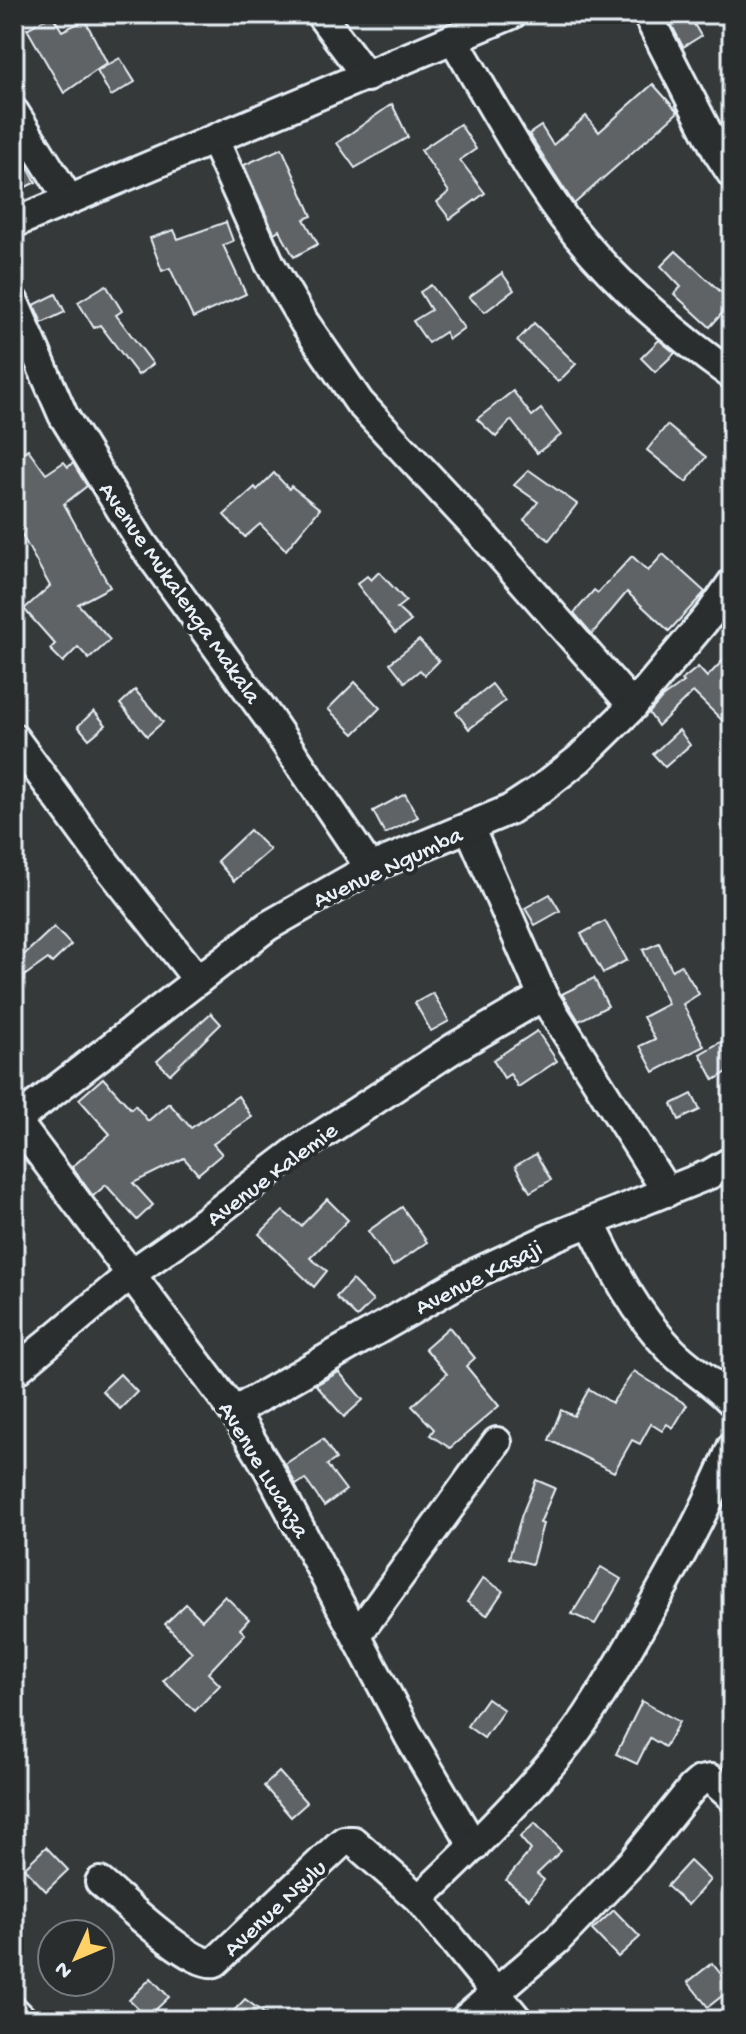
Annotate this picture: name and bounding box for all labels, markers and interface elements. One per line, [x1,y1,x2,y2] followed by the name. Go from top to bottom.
[91,478,266,711] street label: Avenue Mukalenga Makala
[309,822,468,916] street label: Avenue Ngumba
[202,1117,345,1235] street label: Avenue Kalemie
[411,1235,548,1324] street label: Avenue Kasaji
[210,1397,314,1545] street label: Avenue Lwanza
[219,1855,334,1965] street label: Avenue Nsulu
[36,1918,116,1998] north arrow
[50,1955,79,1983] text: N

